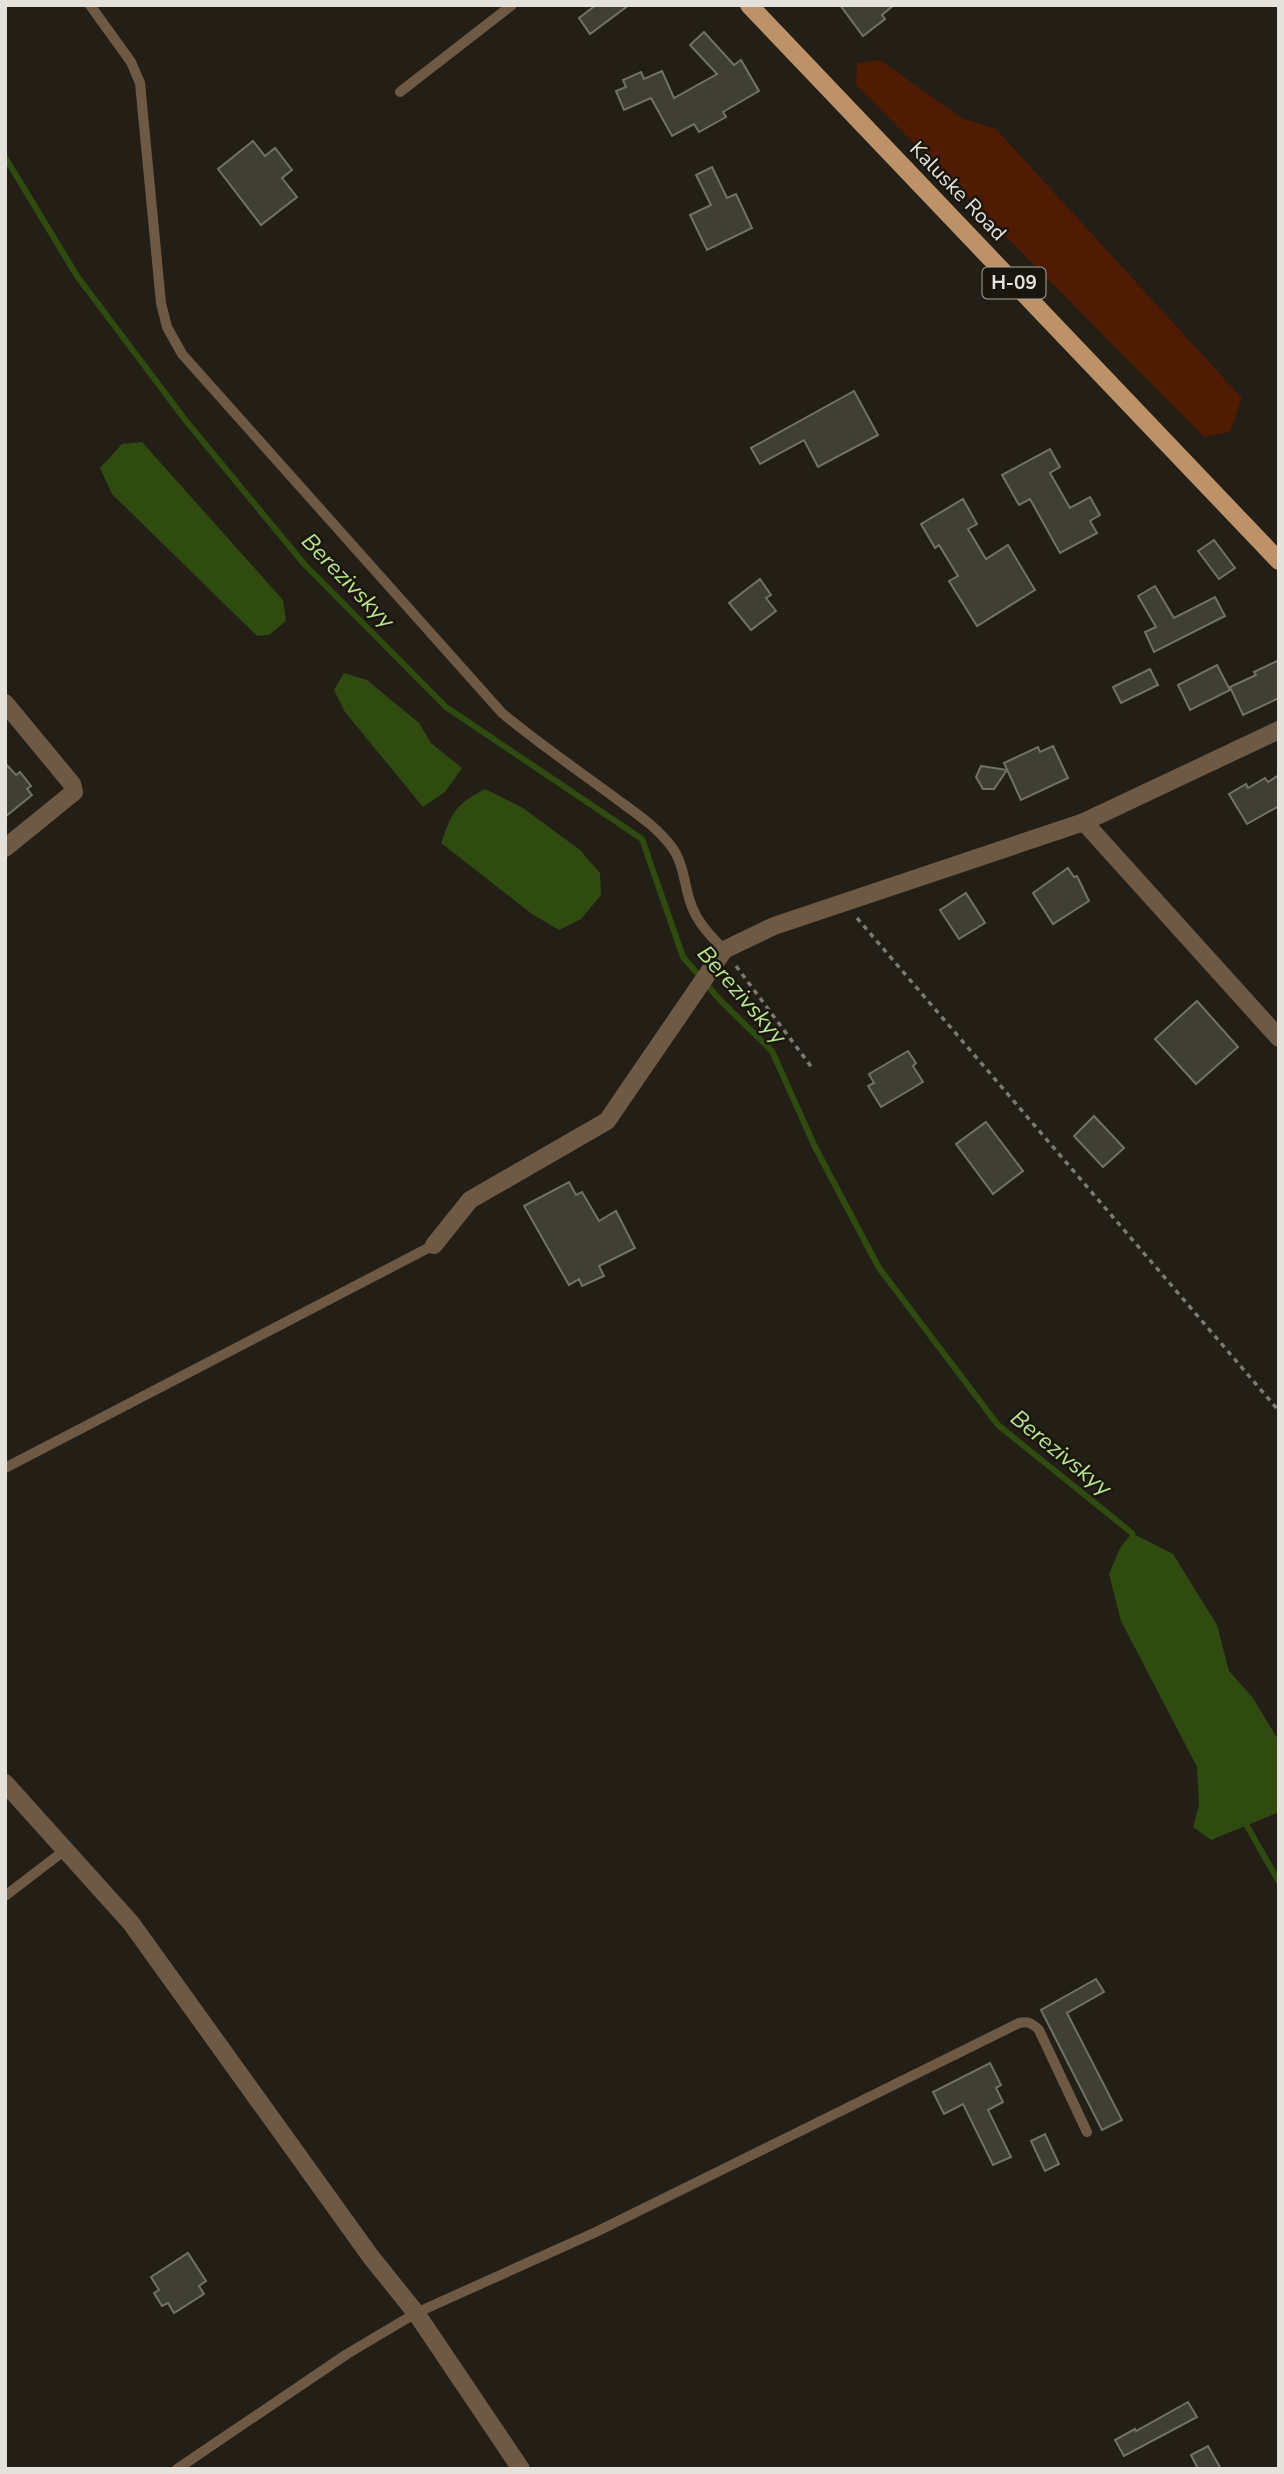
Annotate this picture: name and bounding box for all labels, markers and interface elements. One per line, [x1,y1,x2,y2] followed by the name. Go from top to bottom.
[903,135,1013,247] street label: Kaluske Road
[982,268,1046,298] road number: Н-09
[295,526,402,636] water label: Berezivskyy
[690,939,794,1052] water label: Berezivskyy
[1004,1403,1119,1504] water label: Berezivskyy

